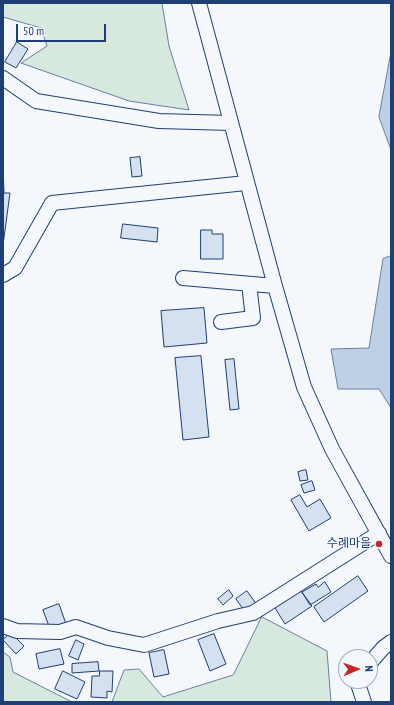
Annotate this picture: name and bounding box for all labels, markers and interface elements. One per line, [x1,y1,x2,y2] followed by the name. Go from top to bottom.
[18,16,108,42] scale bar
[23,23,44,38] text: 50 m
[327,537,371,551] place label: 수례마을
[374,539,384,549] marker: 수례마을
[338,649,378,689] north arrow
[362,665,376,672] text: N

